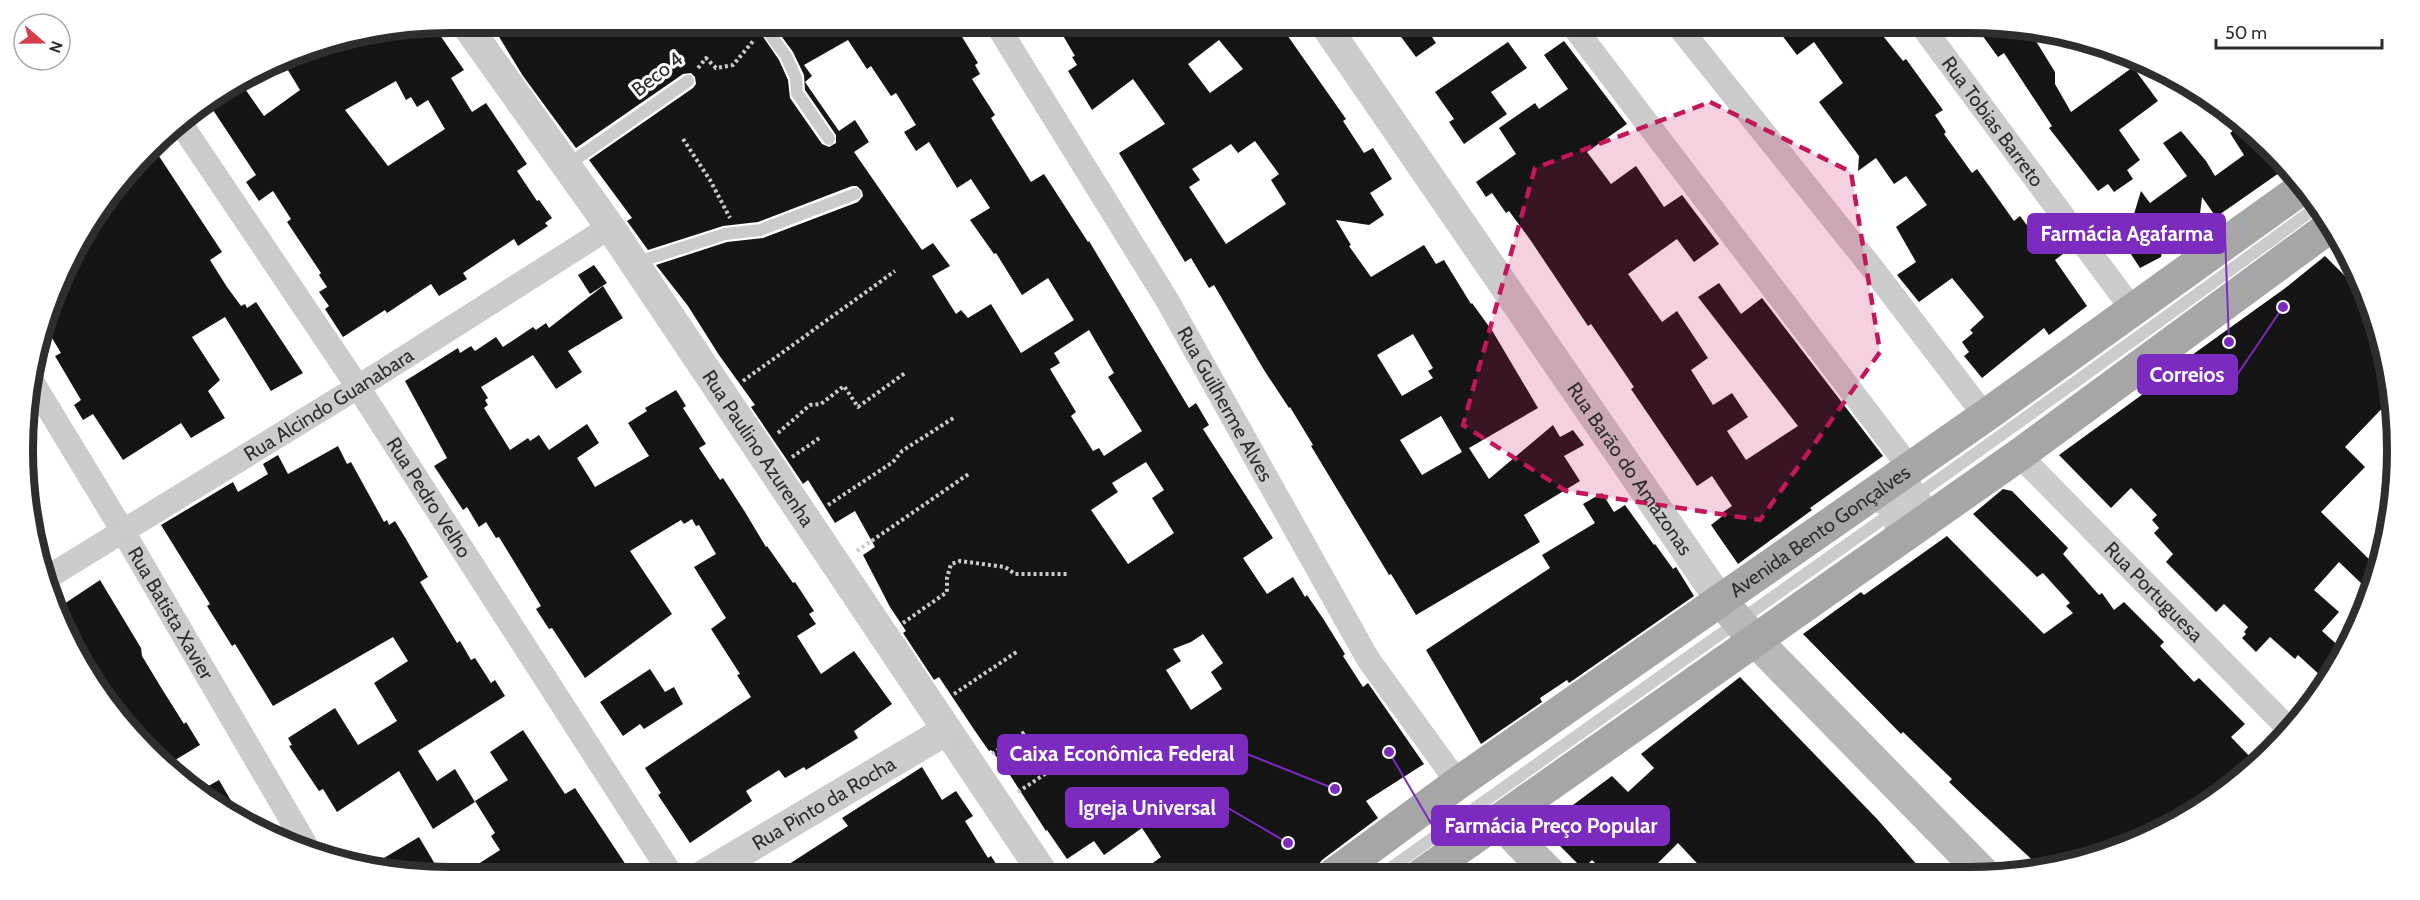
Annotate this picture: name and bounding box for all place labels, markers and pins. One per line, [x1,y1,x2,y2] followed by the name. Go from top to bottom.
[2028,214,2225,253] callout: Farmácia Agafarma
[2138,355,2237,394] callout: Correios
[998,735,1247,774] callout: Caixa Econômica Federal
[1066,788,1228,827] callout: Igreja Universal
[1432,806,1669,845] callout: Farmácia Preço Popular

